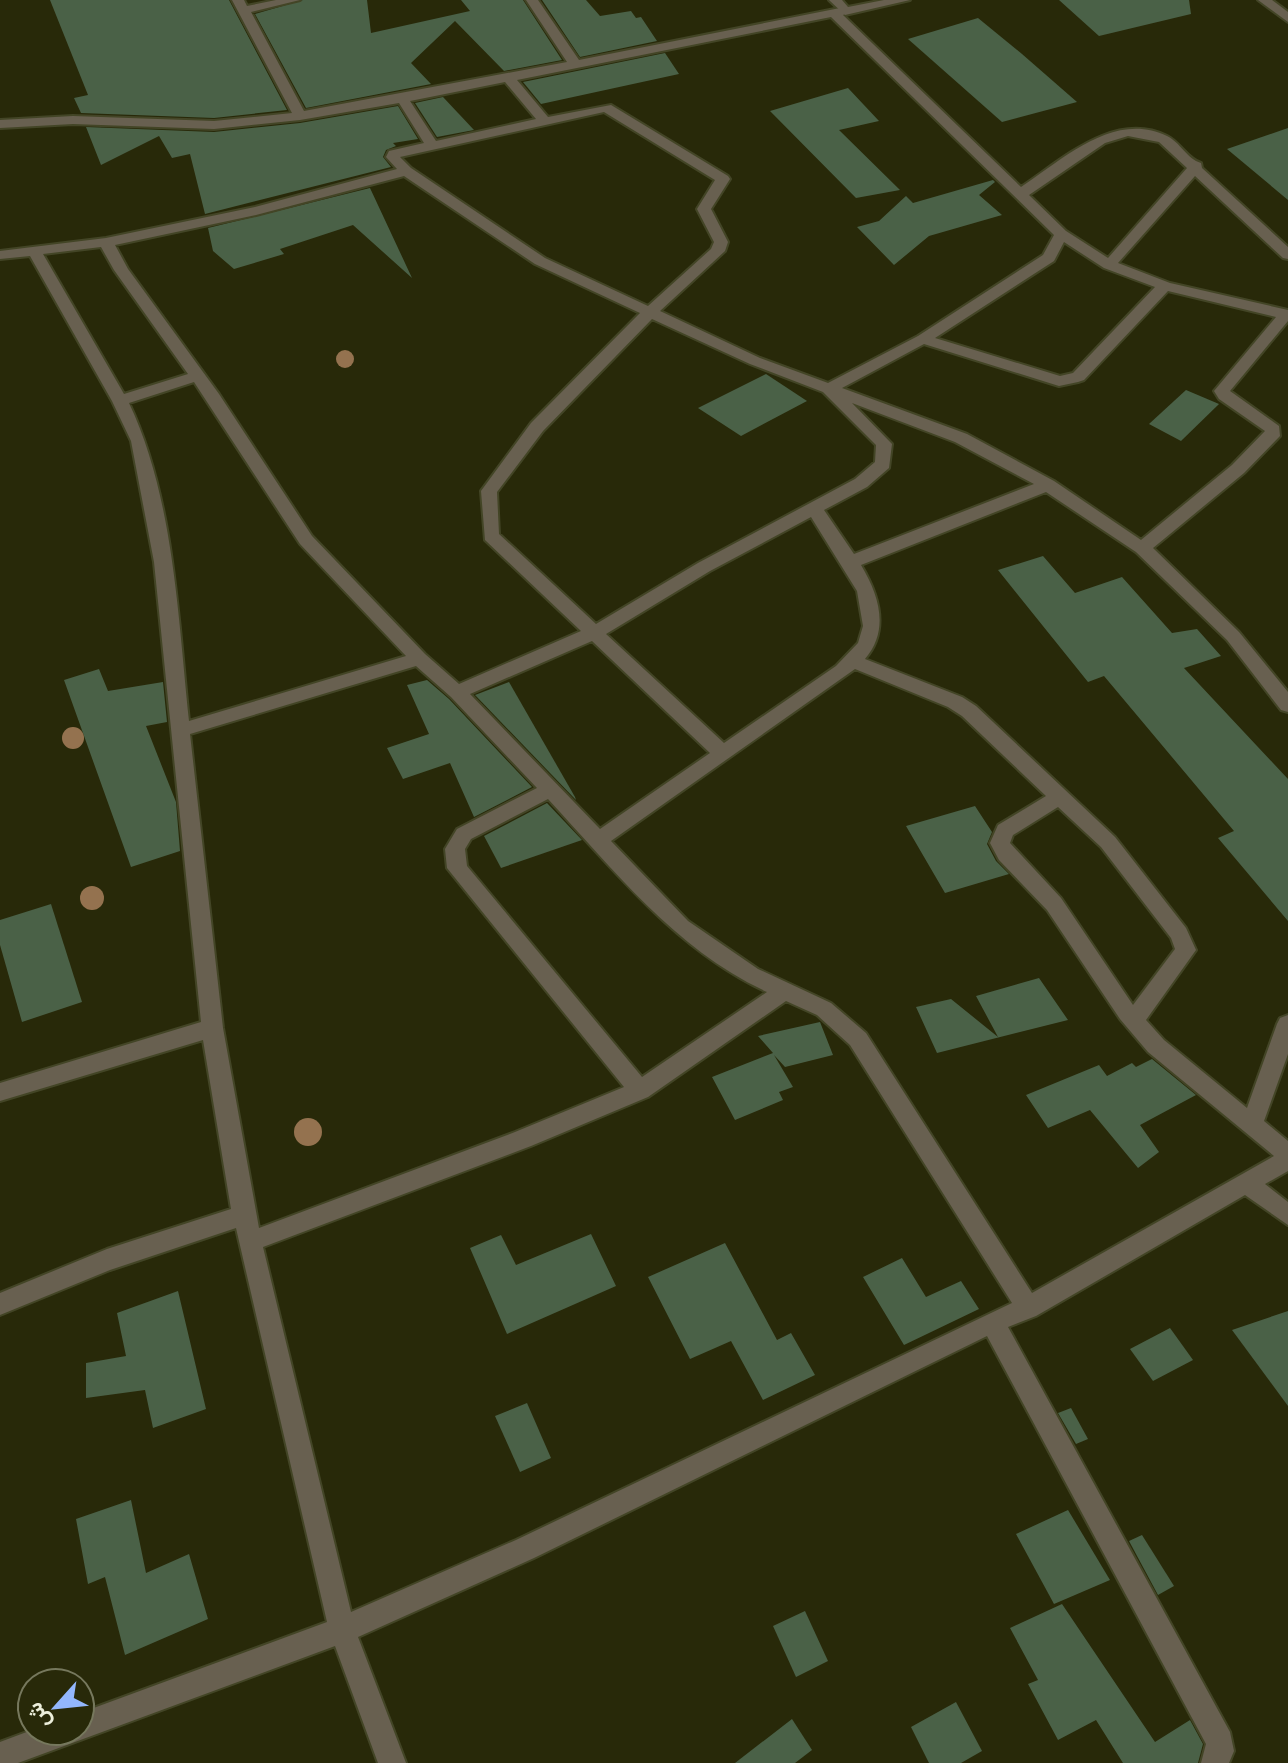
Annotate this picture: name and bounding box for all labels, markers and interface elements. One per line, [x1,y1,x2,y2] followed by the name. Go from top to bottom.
[16,1667,96,1747] north arrow
[19,1698,57,1735] text: ش

